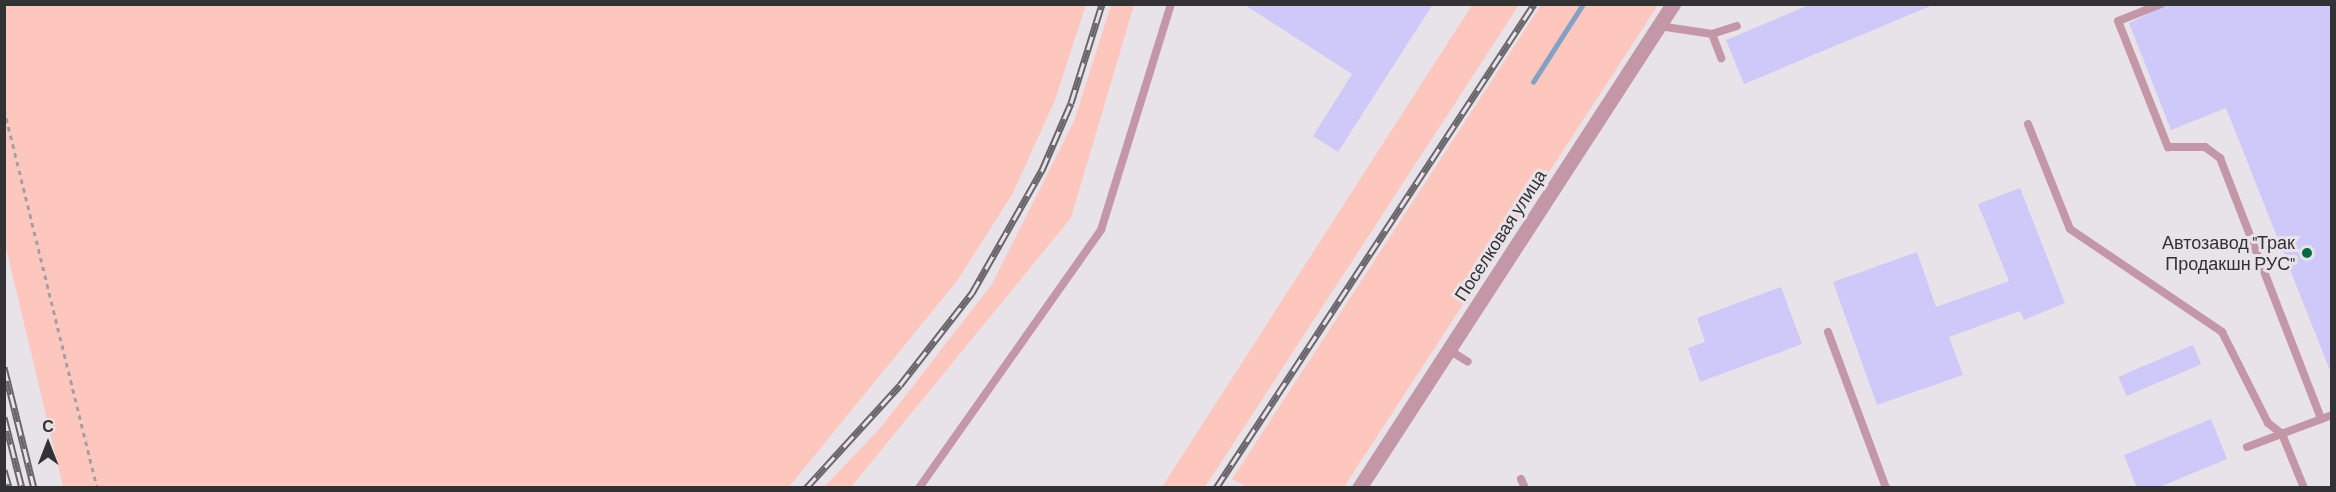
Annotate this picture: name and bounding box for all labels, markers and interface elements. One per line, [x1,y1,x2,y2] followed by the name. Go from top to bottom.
[1450,165,1550,305] street label: Поселковая улица
[2162,232,2295,274] place label: Автозавод "Трак Продакшн РУС"
[2300,246,2314,260] marker: Автозавод "Трак Продакшн РУС"
[18,414,78,474] north arrow
[42,416,54,435] text: С

